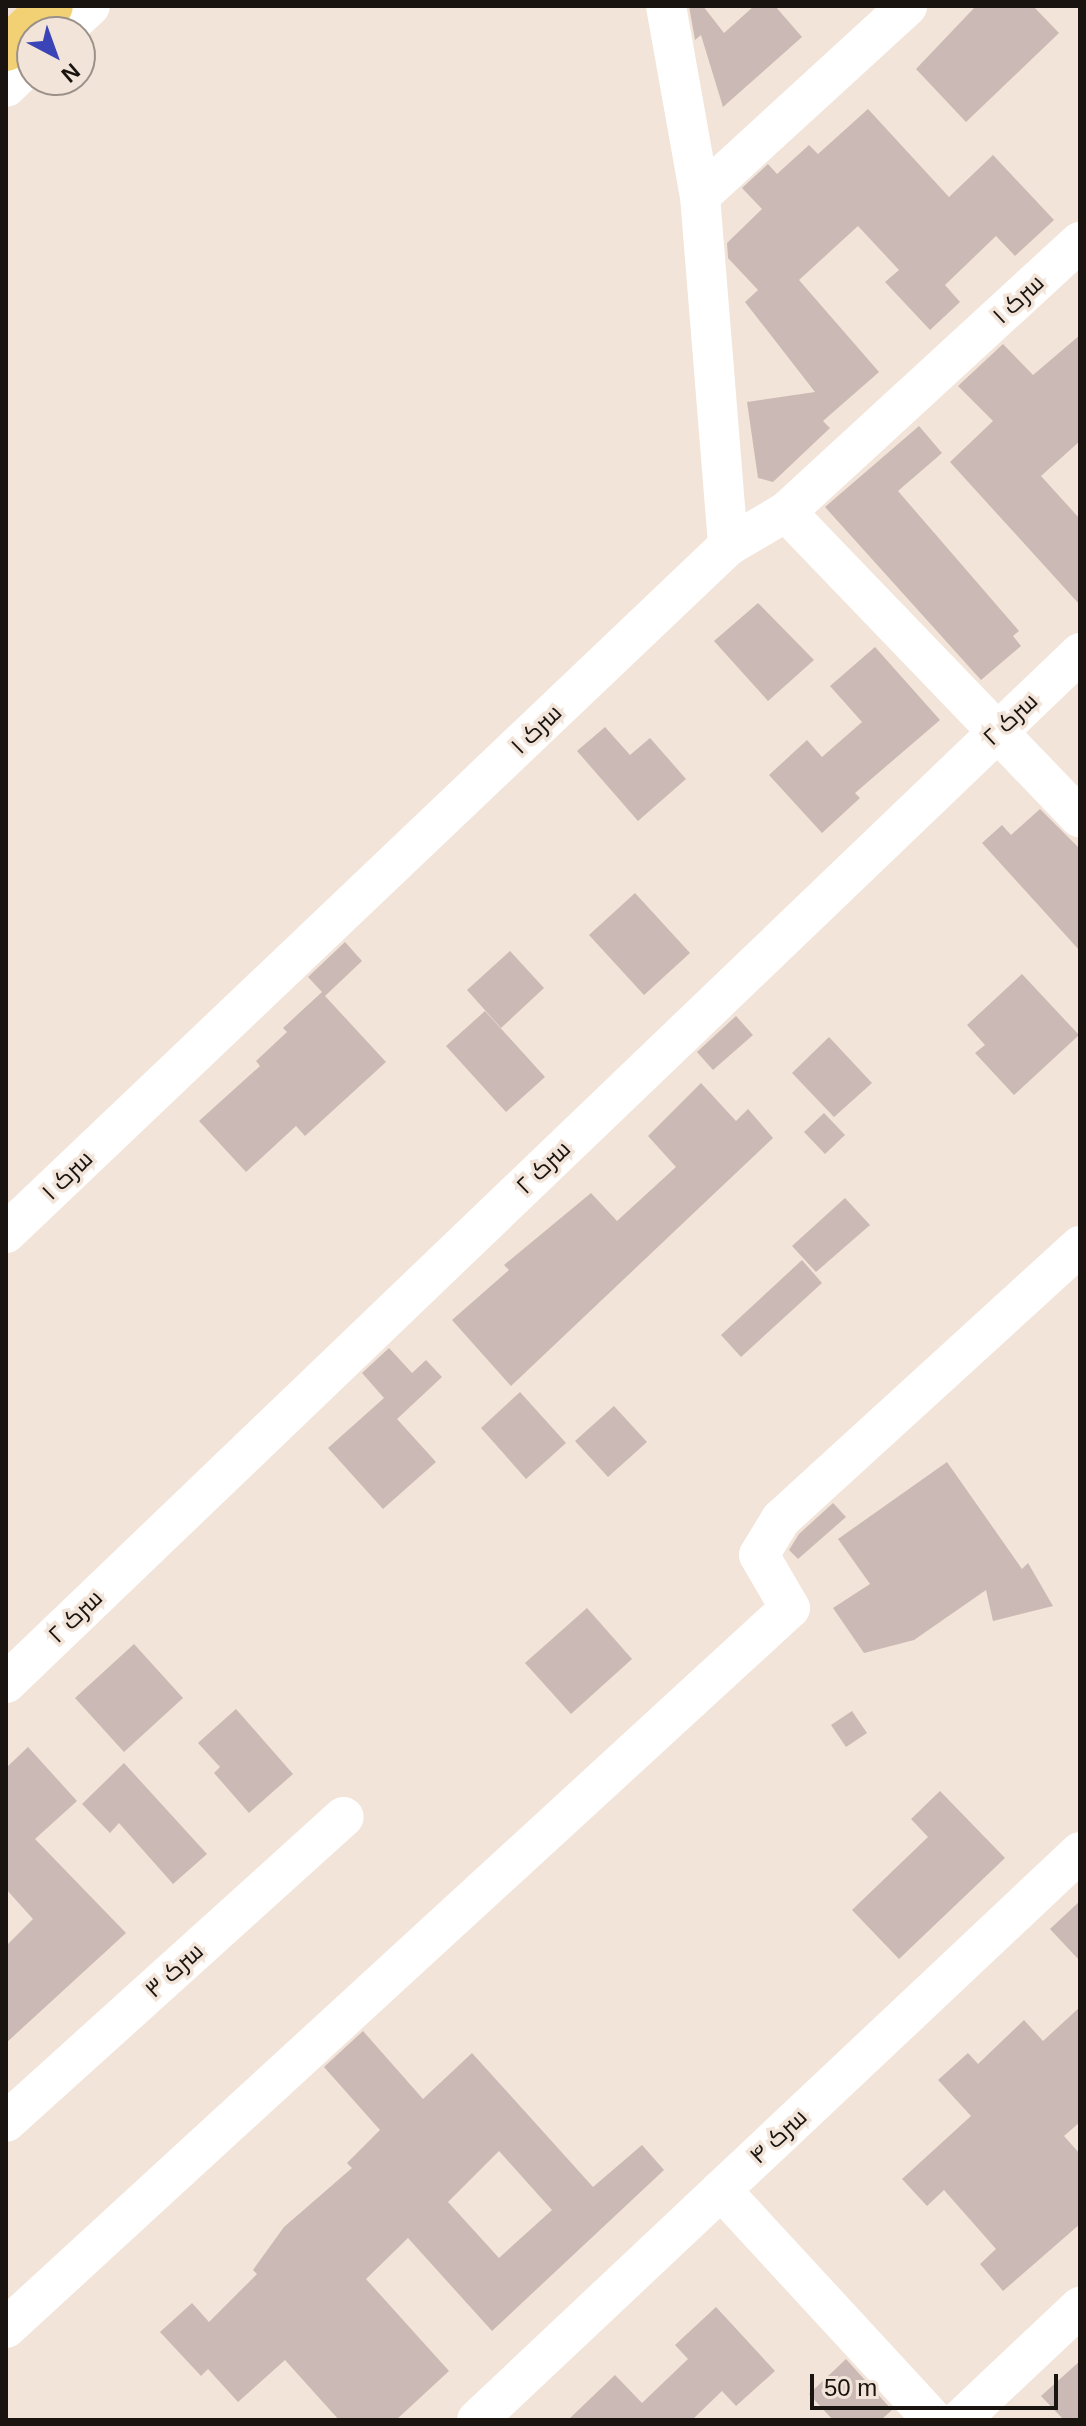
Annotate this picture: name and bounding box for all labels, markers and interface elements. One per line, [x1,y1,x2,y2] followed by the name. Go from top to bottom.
[16,16,96,96] north arrow
[57,58,85,88] text: N
[986,268,1050,330] street label: سرک ۱
[976,686,1044,752] street label: سرک ۲
[505,698,567,760] street label: سرک ۱
[510,1134,576,1200] street label: سرک ۲
[36,1144,98,1206] street label: سرک ۱
[42,1583,108,1649] street label: سرک ۲
[139,1936,209,2004] street label: سرک ۳
[743,2102,813,2170] street label: سرک ۴
[814,2358,1062,2408] scale bar
[824,2374,877,2401] text: 50 m

